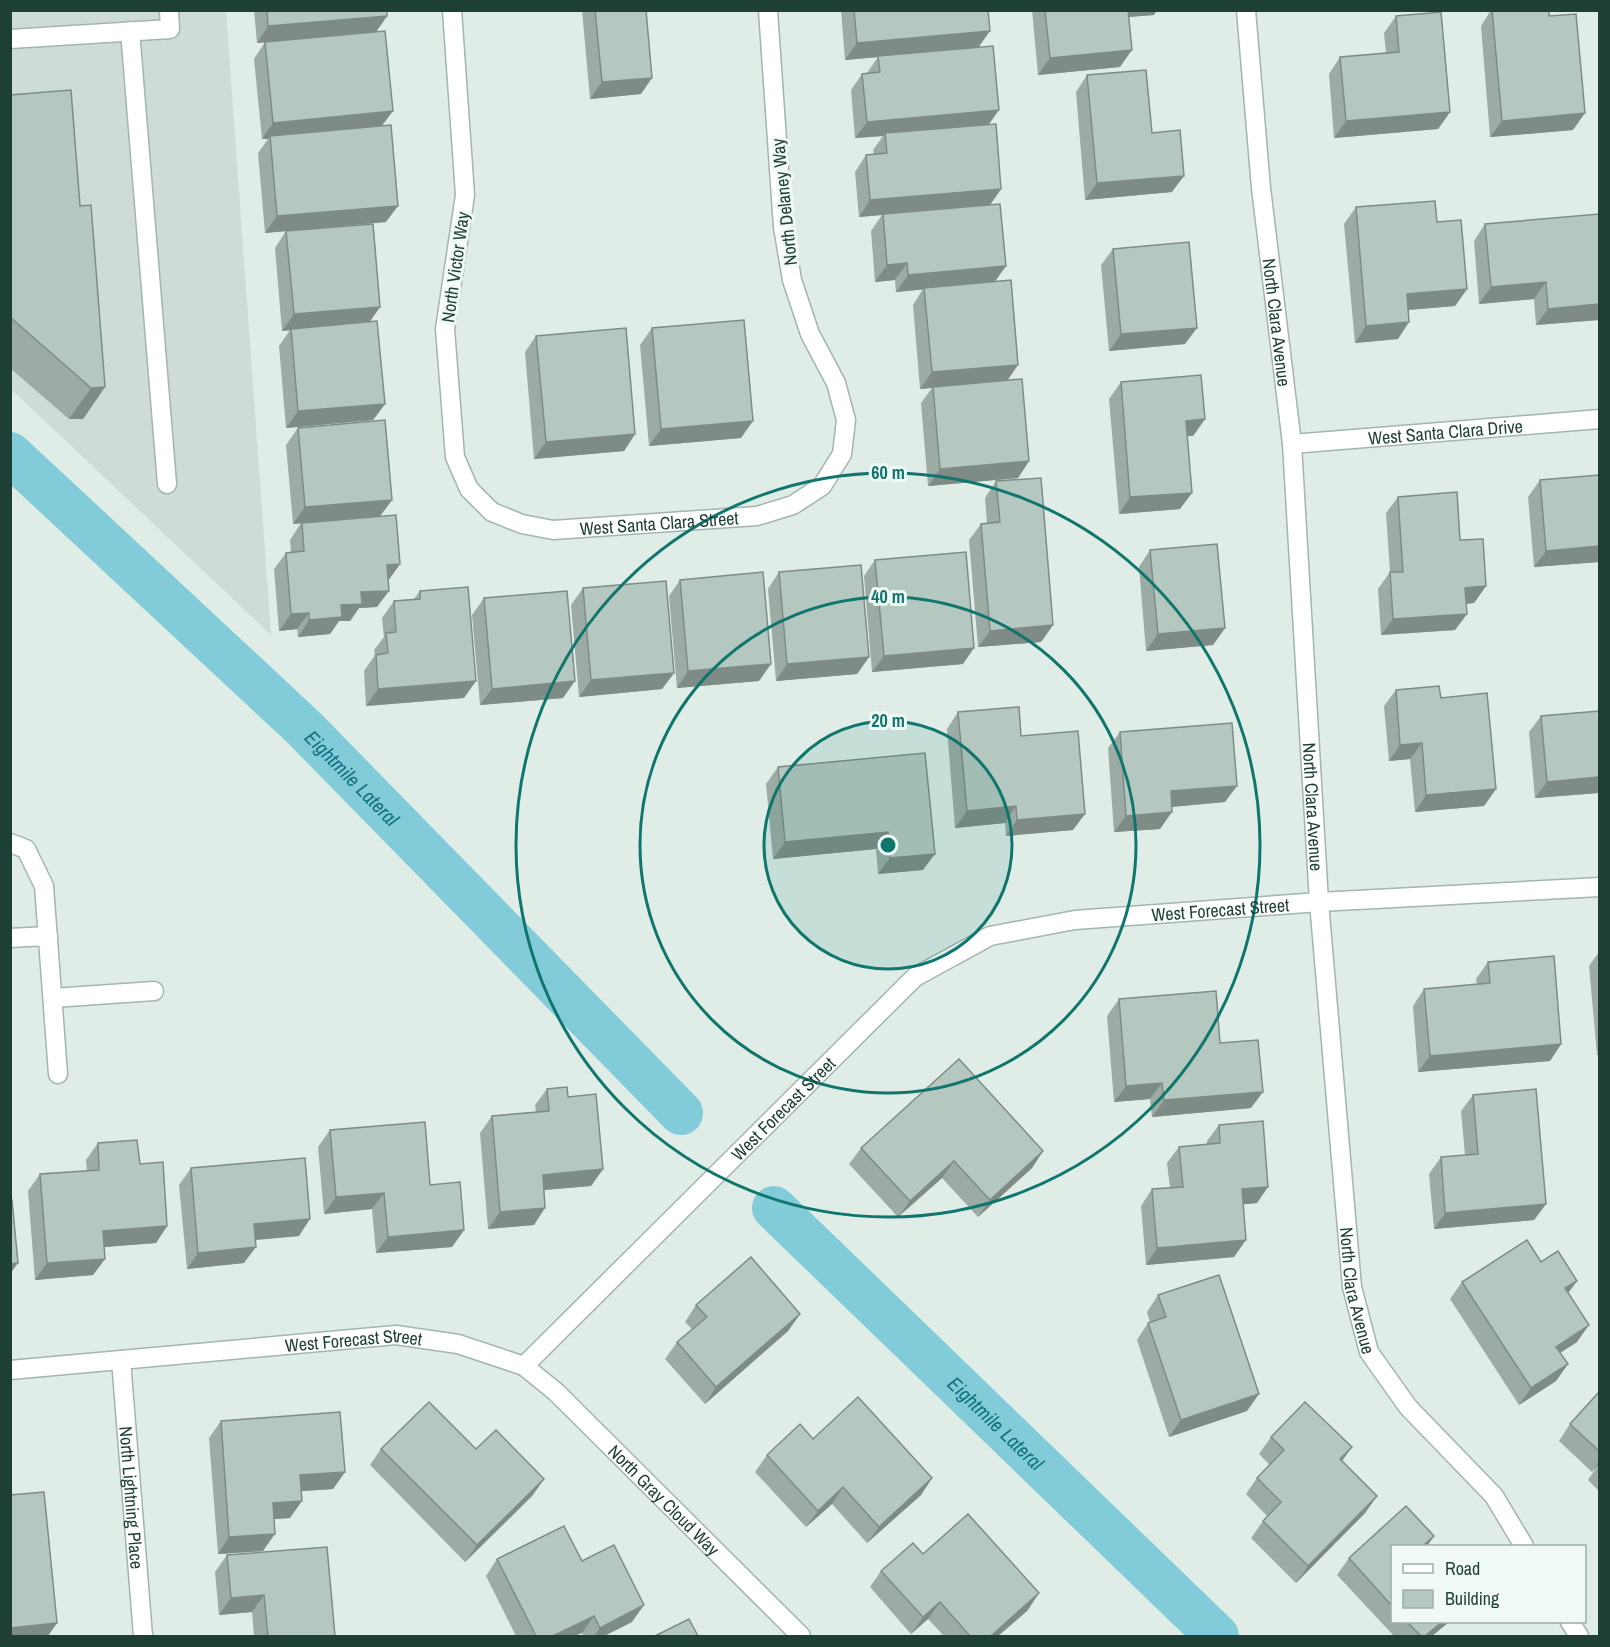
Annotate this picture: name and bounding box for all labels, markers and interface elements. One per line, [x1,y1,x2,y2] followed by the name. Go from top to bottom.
[765,137,803,267] street label: North Delaney Way
[435,209,475,324] street label: North Victor Way
[1257,257,1297,388] street label: North Clara Avenue
[1367,413,1524,450] street label: West Santa Clara Drive
[871,460,905,485] text: 60 m
[579,505,739,541] street label: West Santa Clara Street
[871,584,905,609] text: 40 m
[871,708,905,733] text: 20 m
[299,724,406,831] water label: Eightmile Lateral
[1297,742,1330,872] street label: North Clara Avenue
[878,835,898,855] centre of rings
[1151,892,1290,927] street label: West Forecast Street
[725,1051,841,1166] street label: West Forecast Street
[1334,1226,1381,1357] street label: North Clara Avenue
[284,1322,424,1358] street label: West Forecast Street
[942,1370,1050,1476] water label: Eightmile Lateral
[114,1425,150,1570] street label: North Lightning Place
[603,1439,726,1561] street label: North Gray Cloud Way
[1391,1545,1586,1623] legend
[1445,1556,1480,1581] text: Road
[1445,1586,1500,1611] text: Building

